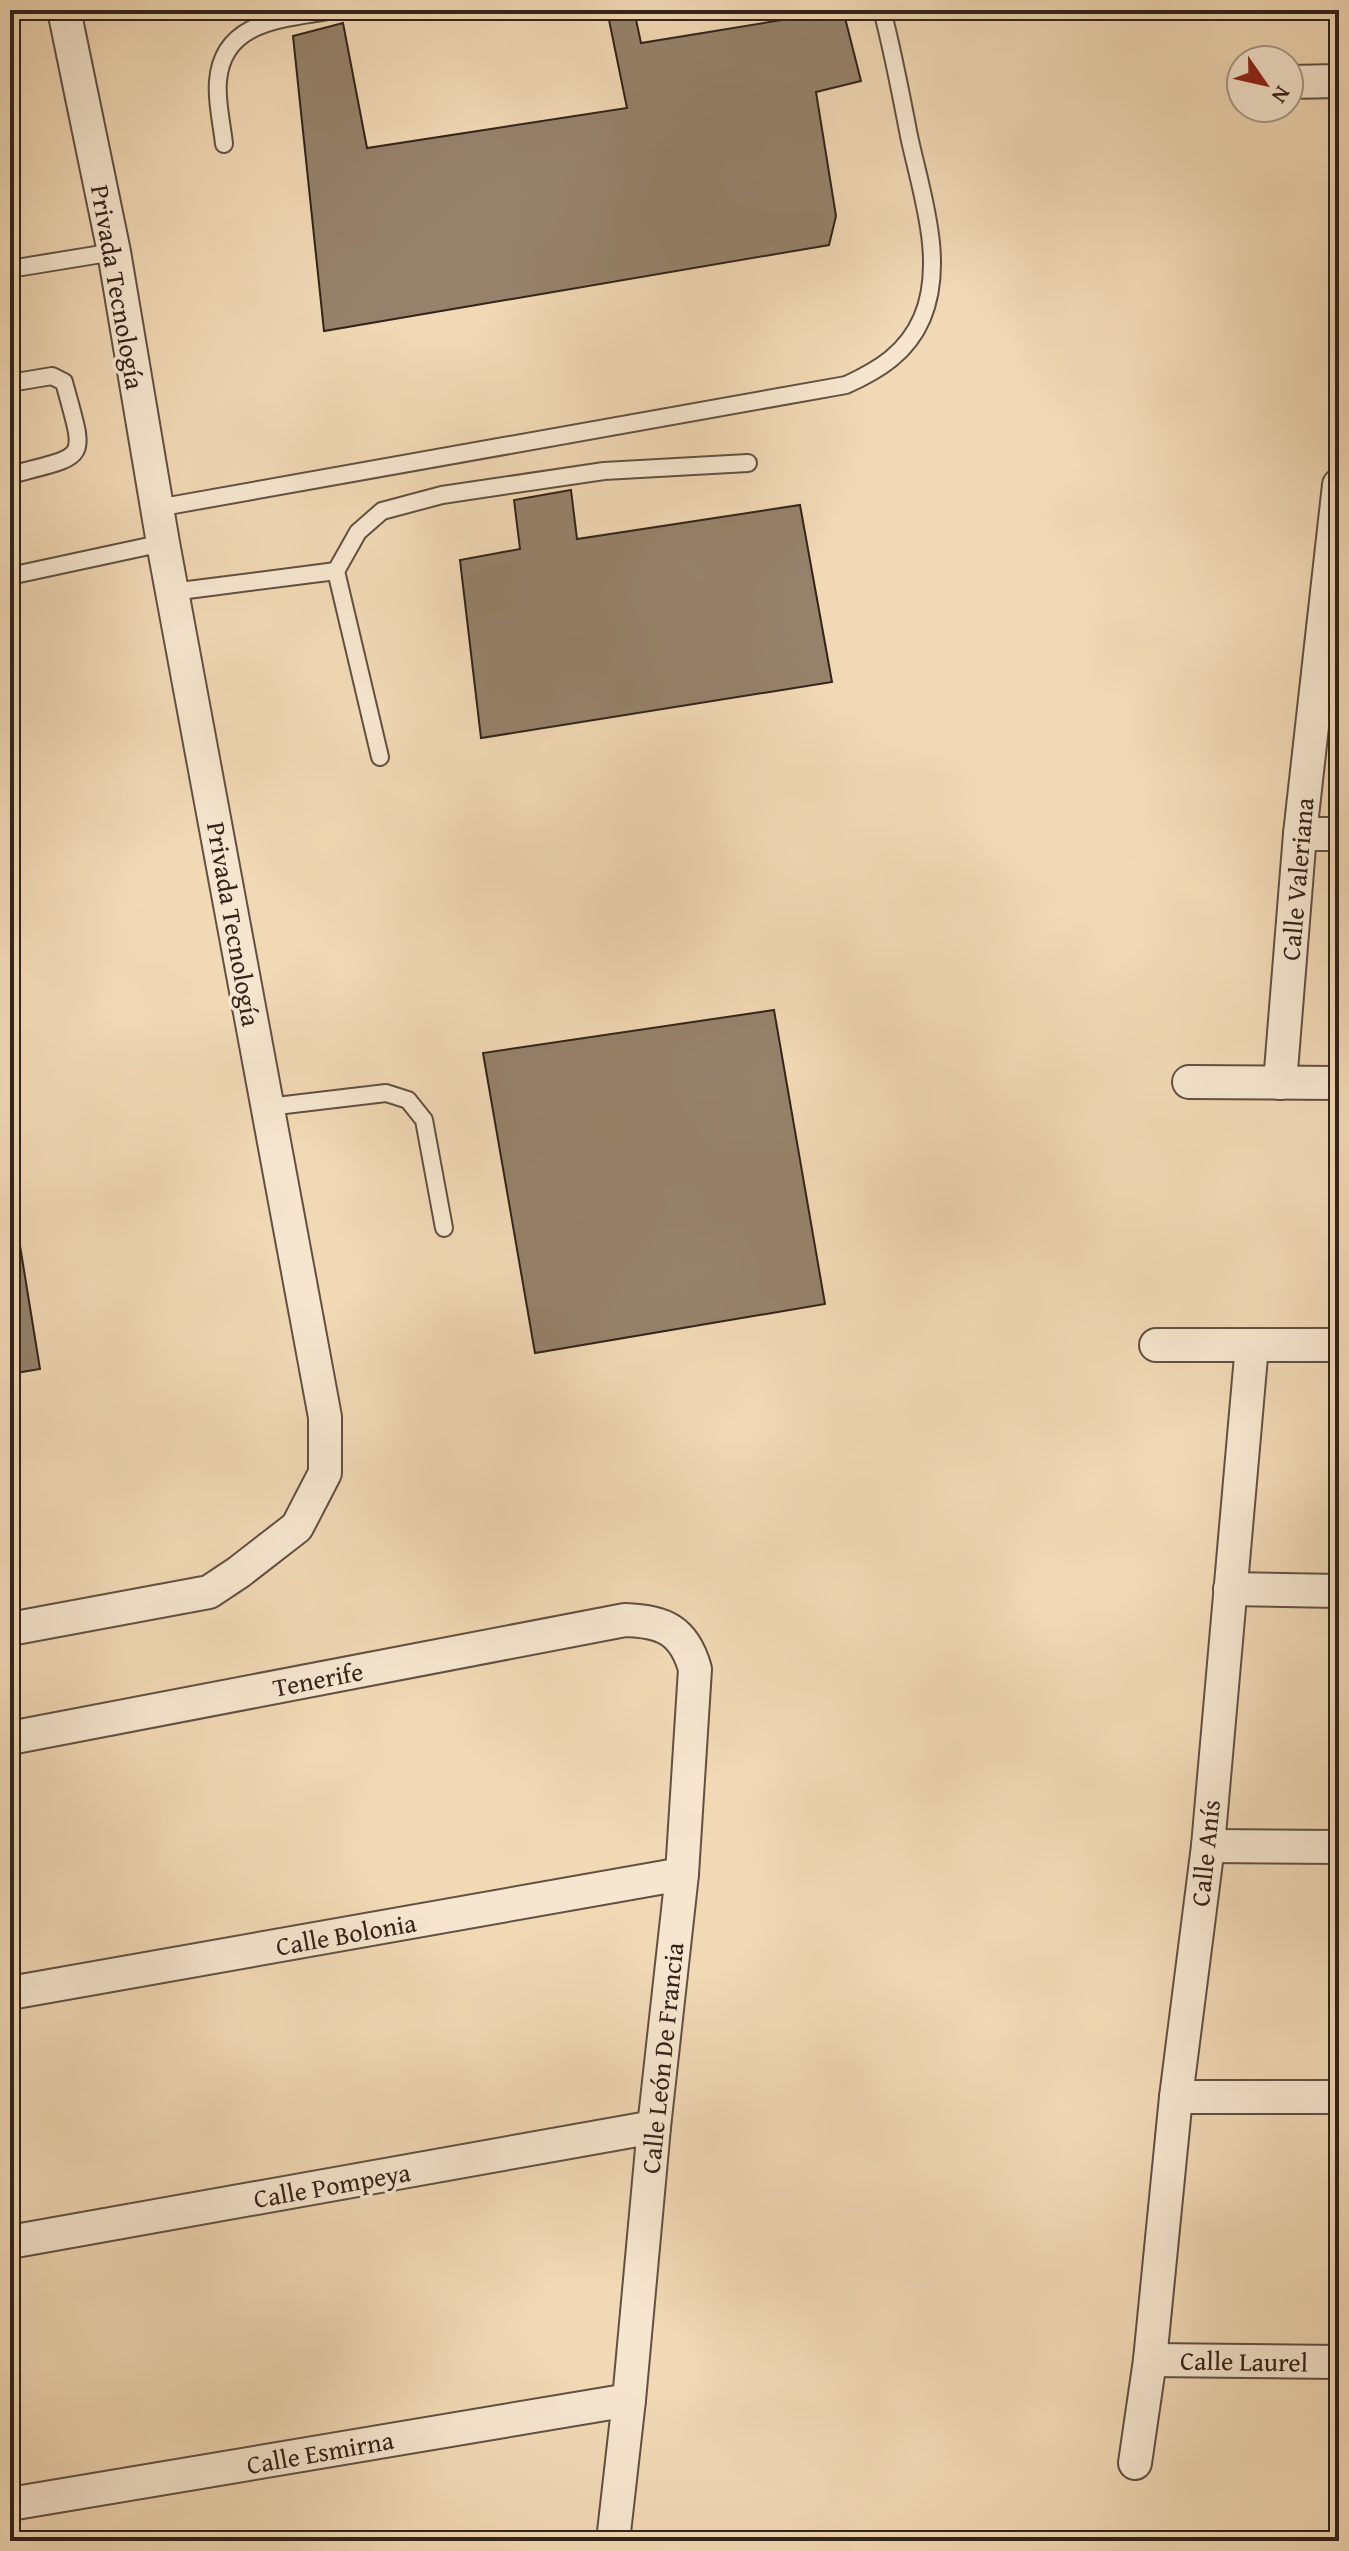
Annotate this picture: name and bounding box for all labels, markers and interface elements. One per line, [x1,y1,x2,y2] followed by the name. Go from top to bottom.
[1225,44,1305,124] north arrow
[1264,80,1299,110] text: N
[81,182,155,393] street label: Privada Tecnología
[1270,795,1324,962] street label: Calle Valeriana
[197,819,271,1030] street label: Privada Tecnología
[270,1651,366,1707] street label: Tenerife
[1180,1798,1230,1908] street label: Calle Anís
[273,1902,420,1966] street label: Calle Bolonia
[630,1940,694,2176] street label: Calle León De Francia
[251,2152,414,2218] street label: Calle Pompeya
[1180,2340,1308,2382] street label: Calle Laurel
[243,2420,397,2484] street label: Calle Esmirna

